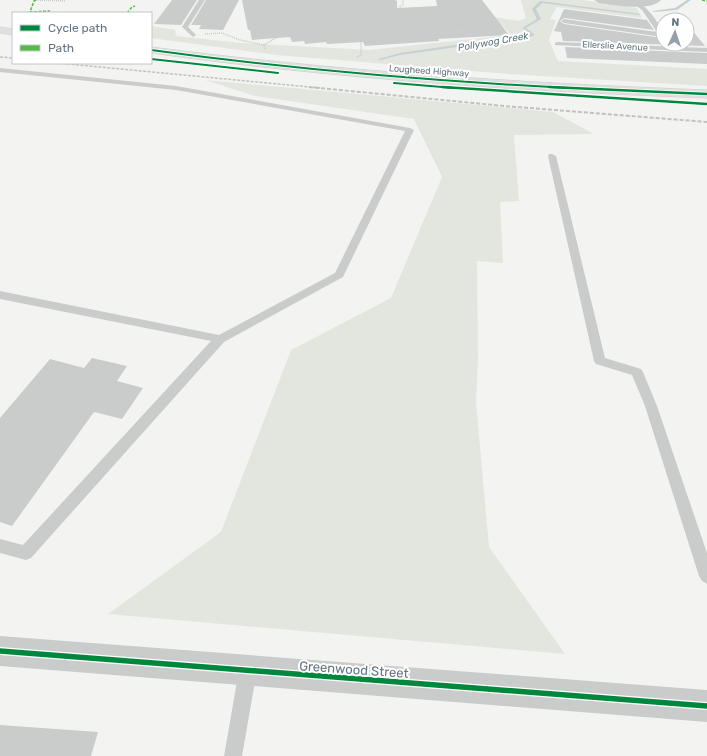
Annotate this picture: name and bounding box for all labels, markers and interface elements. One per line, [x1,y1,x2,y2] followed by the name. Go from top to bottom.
[12,12,152,64] legend
[655,12,695,52] north arrow
[671,16,680,29] text: N
[48,21,107,35] text: Cycle path
[457,30,530,54] water label: Pollywog Creek
[582,39,648,53] street label: Ellerslie Avenue
[48,41,74,55] text: Path
[389,63,469,79] street label: Lougheed Highway
[299,658,409,681] street label: Greenwood Street

